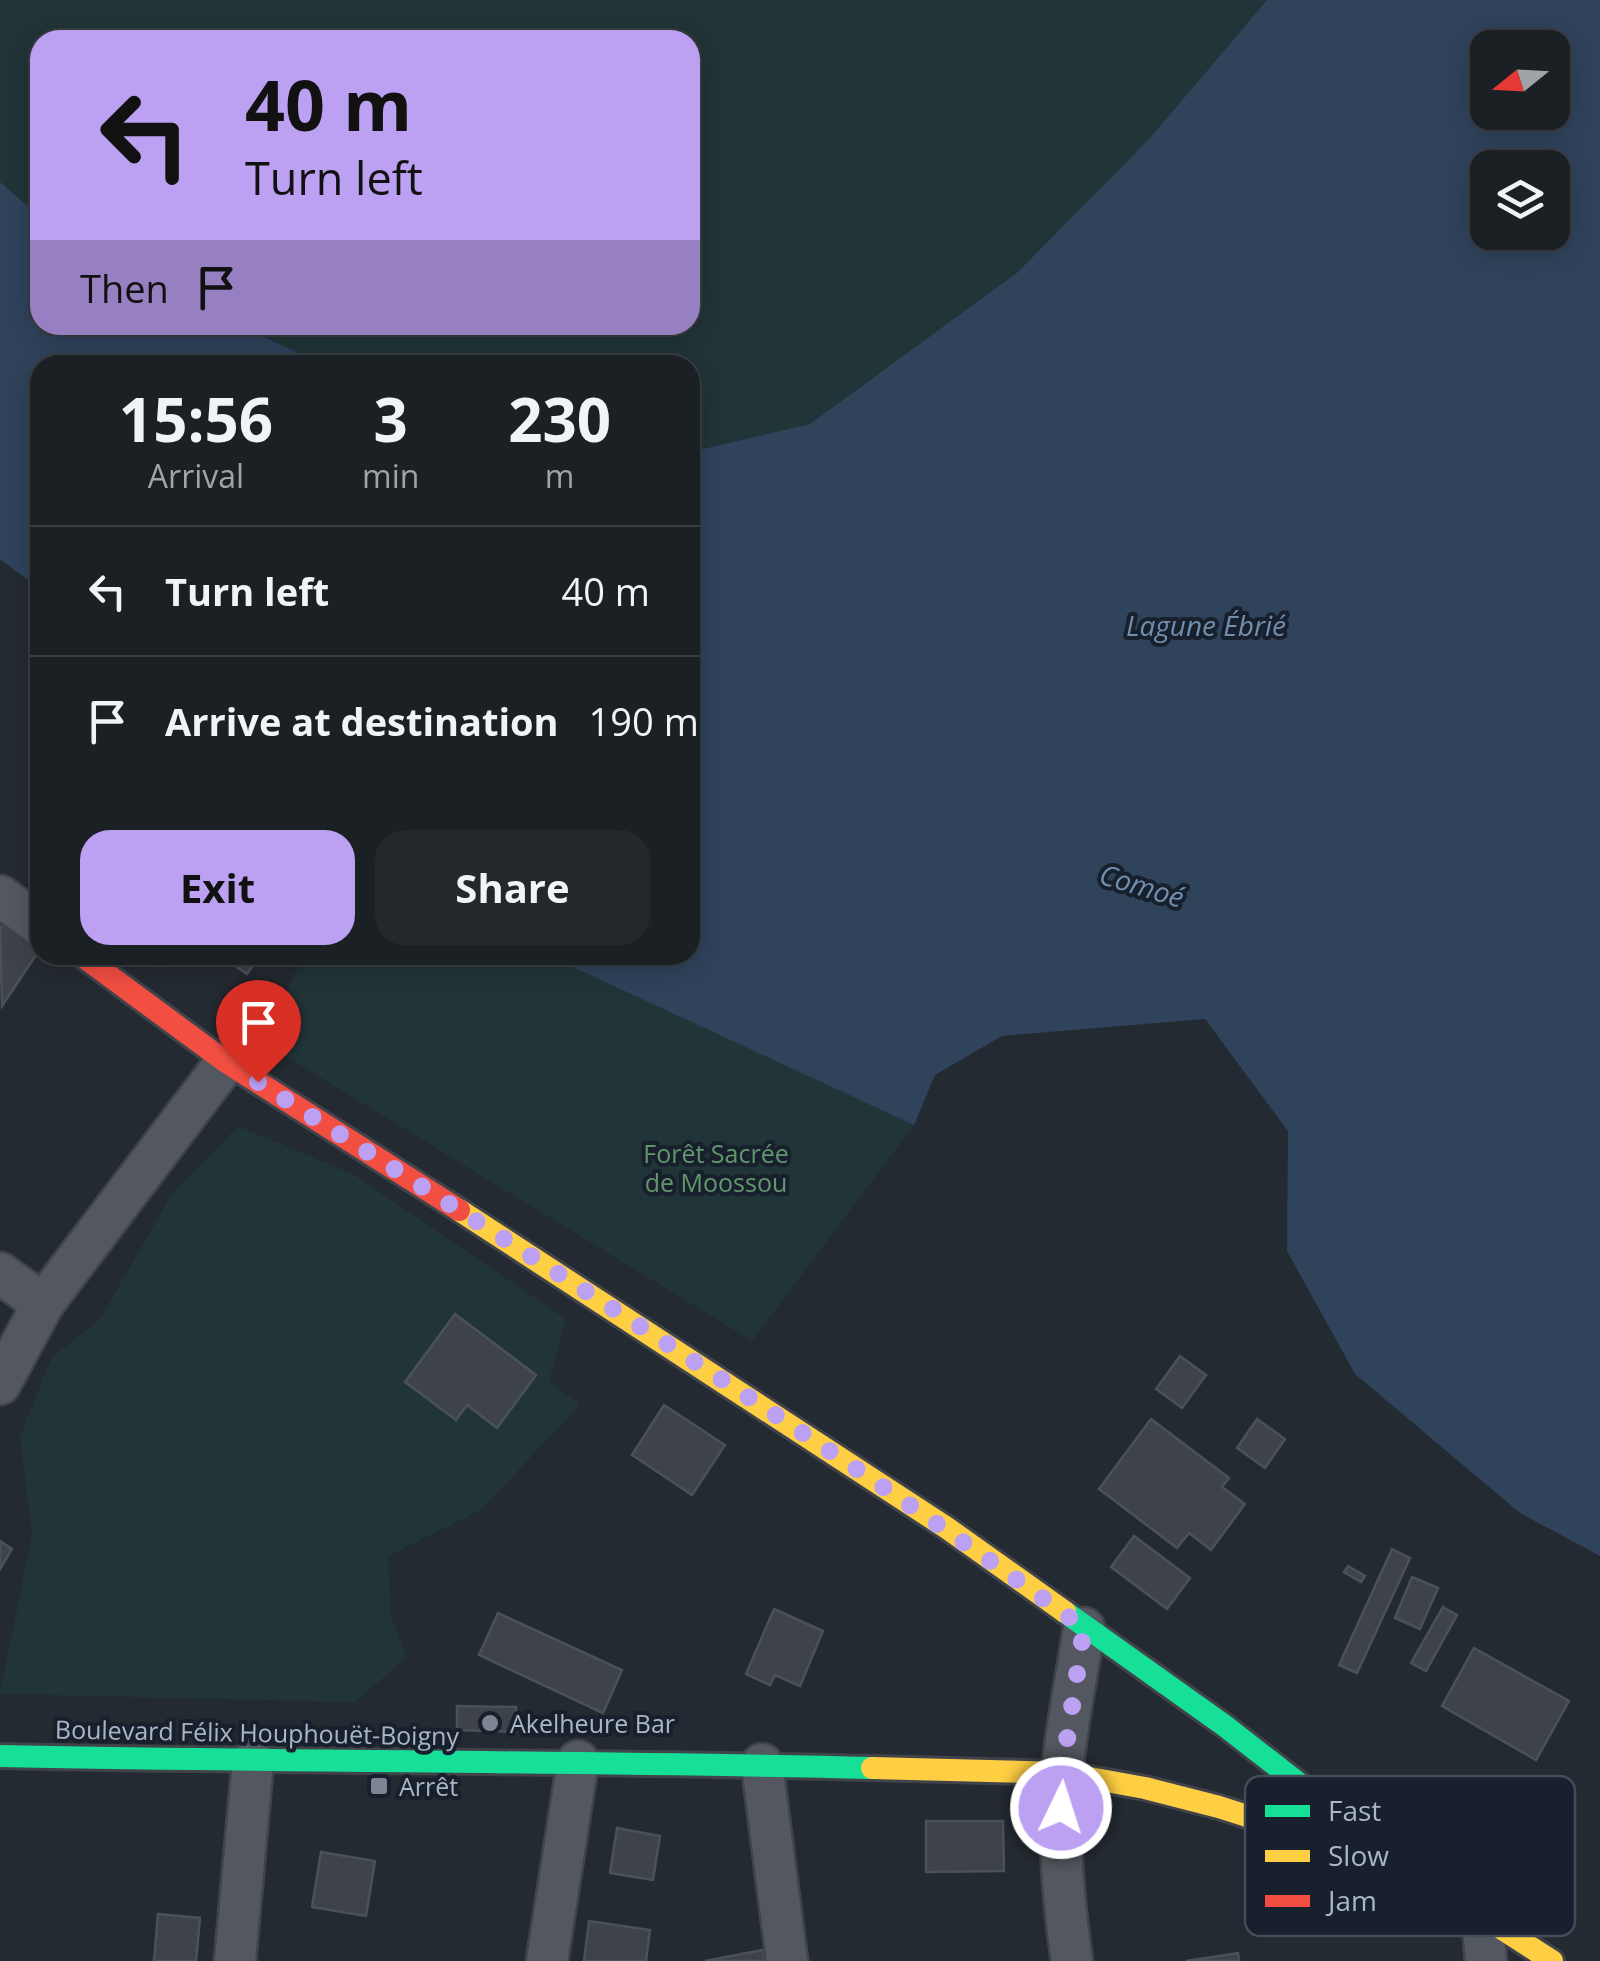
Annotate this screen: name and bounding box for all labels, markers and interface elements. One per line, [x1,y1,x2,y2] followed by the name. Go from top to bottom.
[1470,30,1570,130] north arrow
[1470,30,1570,250] map controls
[245,56,412,152] text: 40 m
[80,70,210,200] icon: left
[245,147,423,208] text: Turn left
[1470,150,1570,250] button: layers
[189,260,244,315] icon: arrive
[80,262,169,314] text: Then
[119,378,273,460] text: 15:56
[374,378,408,460] text: 3
[508,378,611,460] text: 230
[148,454,244,497] text: Arrival
[362,454,419,497] text: min
[545,454,574,497] text: m
[80,564,135,619] icon: left
[165,565,329,617] text: Turn left
[561,565,650,617] text: 40 m
[1126,606,1286,644] water label: Lagune Ébrié
[80,694,135,749] icon: arrive
[165,695,559,747] text: Arrive at destination
[589,695,699,747] text: 190 m
[80,830,355,945] button: Exit
[375,830,650,945] button: Share
[1095,854,1189,916] water label: Comoé
[216,980,301,1083] pin
[231,995,286,1050] icon: arrive
[643,1136,789,1199] park label: Forêt Sacrée de Moossou
[510,1706,675,1740] place label: Akelheure Bar
[55,1711,460,1753] street label: Boulevard Félix Houphouët-Boigny
[479,1712,501,1734] marker: Akelheure Bar
[1009,1756,1113,1860] position arrow
[399,1769,458,1803] place label: Arrêt
[368,1775,390,1797] marker: Arrêt
[1245,1776,1575,1936] legend
[1328,1791,1381,1829] text: Fast
[1328,1836,1389,1874] text: Slow
[1325,1881,1377,1919] text: Jam

